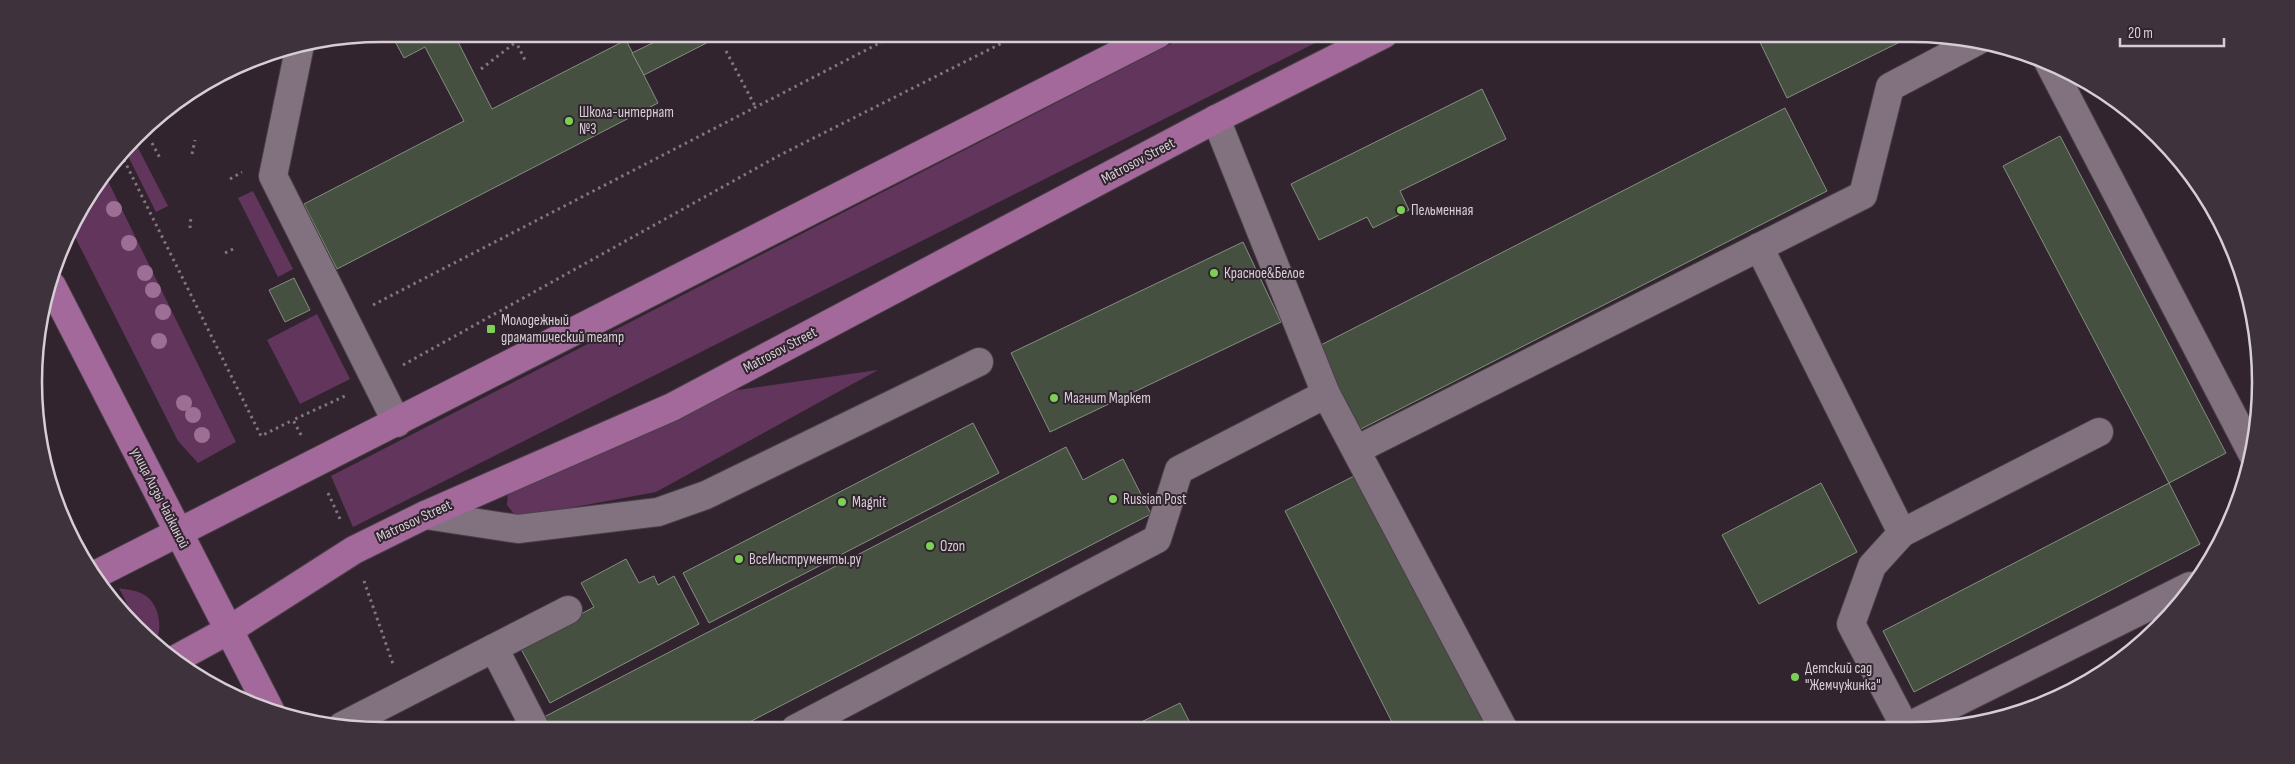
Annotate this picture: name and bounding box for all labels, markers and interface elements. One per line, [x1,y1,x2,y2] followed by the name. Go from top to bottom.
[2120,15,2224,47] scale bar
[2128,24,2153,43] text: 20 m
[579,103,674,139] place label: Школа-интернат №3
[563,115,575,127] marker: Школа-интернат №3
[1098,133,1179,188] street label: Matrosov Street
[1411,201,1473,220] place label: Пельменная
[1395,204,1407,216] marker: Пельменная
[1224,264,1305,283] place label: Красное&Белое
[1208,267,1220,279] marker: Красное&Белое
[501,311,624,347] place label: Молодежный драматический театр
[740,322,821,377] street label: Matrosov Street
[485,323,497,335] marker: Молодежный драматический театр
[1064,389,1151,408] place label: Магнит Маркет
[1048,392,1060,404] marker: Магнит Маркет
[126,444,194,552] street label: улица Лизы Чайкиной
[1123,490,1187,509] place label: Russian Post
[852,493,887,512] place label: Magnit
[1107,493,1119,505] marker: Russian Post
[373,495,455,547] street label: Matrosov Street
[836,496,848,508] marker: Magnit
[940,537,965,556] place label: Ozon
[924,540,936,552] marker: Ozon
[749,550,862,569] place label: ВсеИнструменты.ру
[733,553,745,565] marker: ВсеИнструменты.ру
[1805,659,1881,695] place label: Детский сад "Жемчужинка"
[1789,671,1801,683] marker: Детский сад "Жемчужинка"

